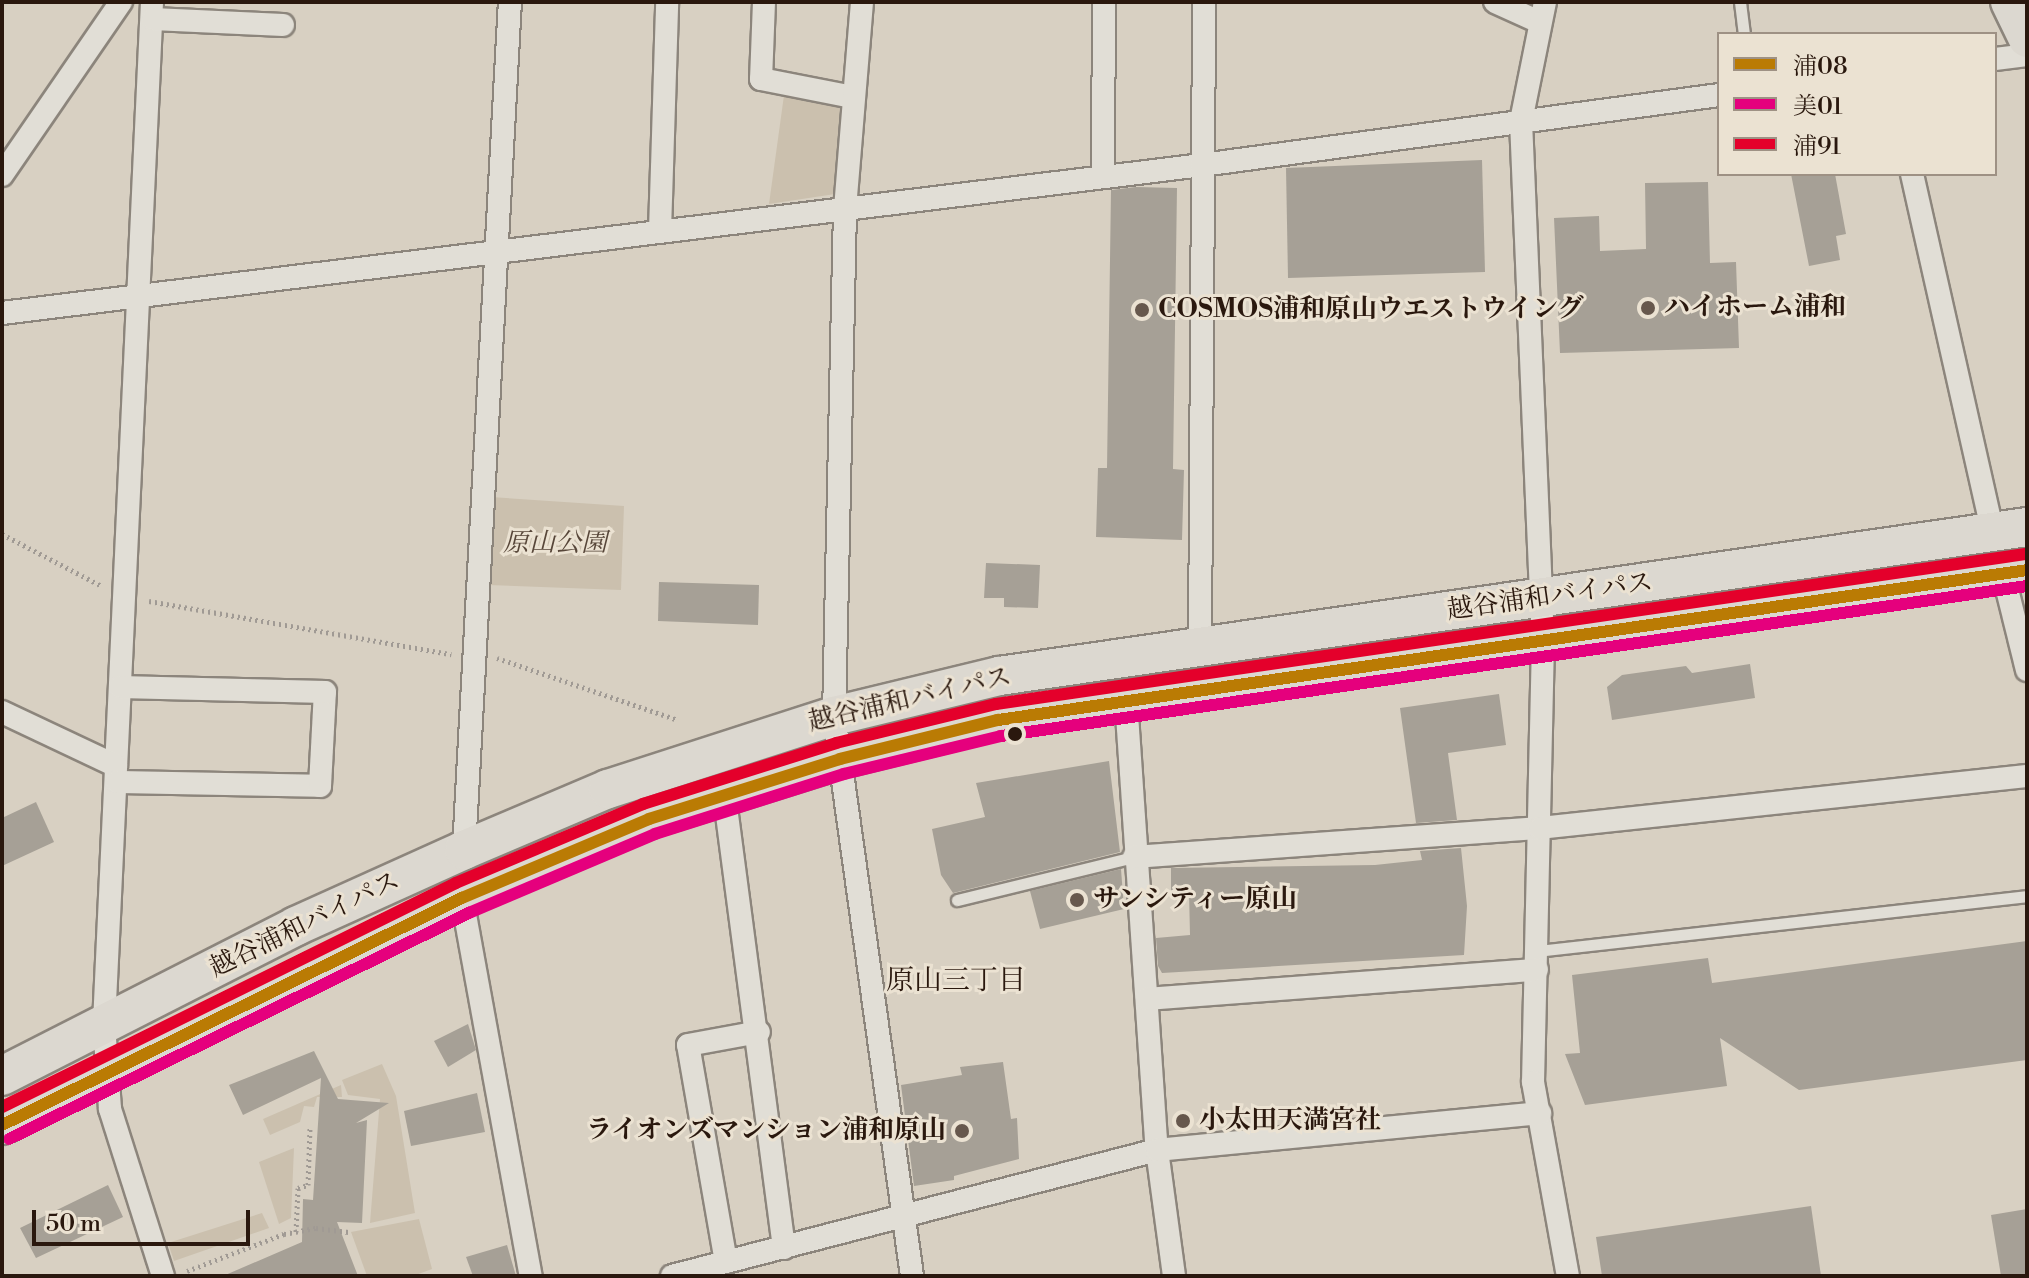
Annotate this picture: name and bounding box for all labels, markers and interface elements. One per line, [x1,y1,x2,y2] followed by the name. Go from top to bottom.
[1717,32,1997,176] legend
[1793,52,1848,82] text: 浦08
[1793,92,1843,122] text: 美01
[1793,132,1841,162] text: 浦91
[1664,292,1846,324] place label: ハイホーム浦和
[1158,294,1585,326] place label: COSMOS浦和原山ウエストウイング
[1639,299,1657,317] marker: ハイホーム浦和
[1133,301,1151,319] marker: COSMOS浦和原山ウエストウイング
[503,528,607,560] park label: 原山公園
[1445,567,1655,627] street label: 越谷浦和バイパス
[805,661,1015,739] street label: 越谷浦和バイパス
[1007,726,1023,742] unlabelled marker
[205,865,405,985] street label: 越谷浦和バイパス
[1093,884,1301,916] place label: サンシティー原山
[1068,891,1086,909] marker: サンシティー原山
[886,964,1026,998] district label: 原山三丁目
[1199,1105,1381,1137] place label: 小太田天満宮社
[1174,1112,1192,1130] marker: 小太田天満宮社
[582,1115,946,1147] place label: ライオンズマンション浦和原山
[953,1122,971,1140] marker: ライオンズマンション浦和原山
[36,1194,254,1244] scale bar
[46,1209,101,1239] text: 50 m

